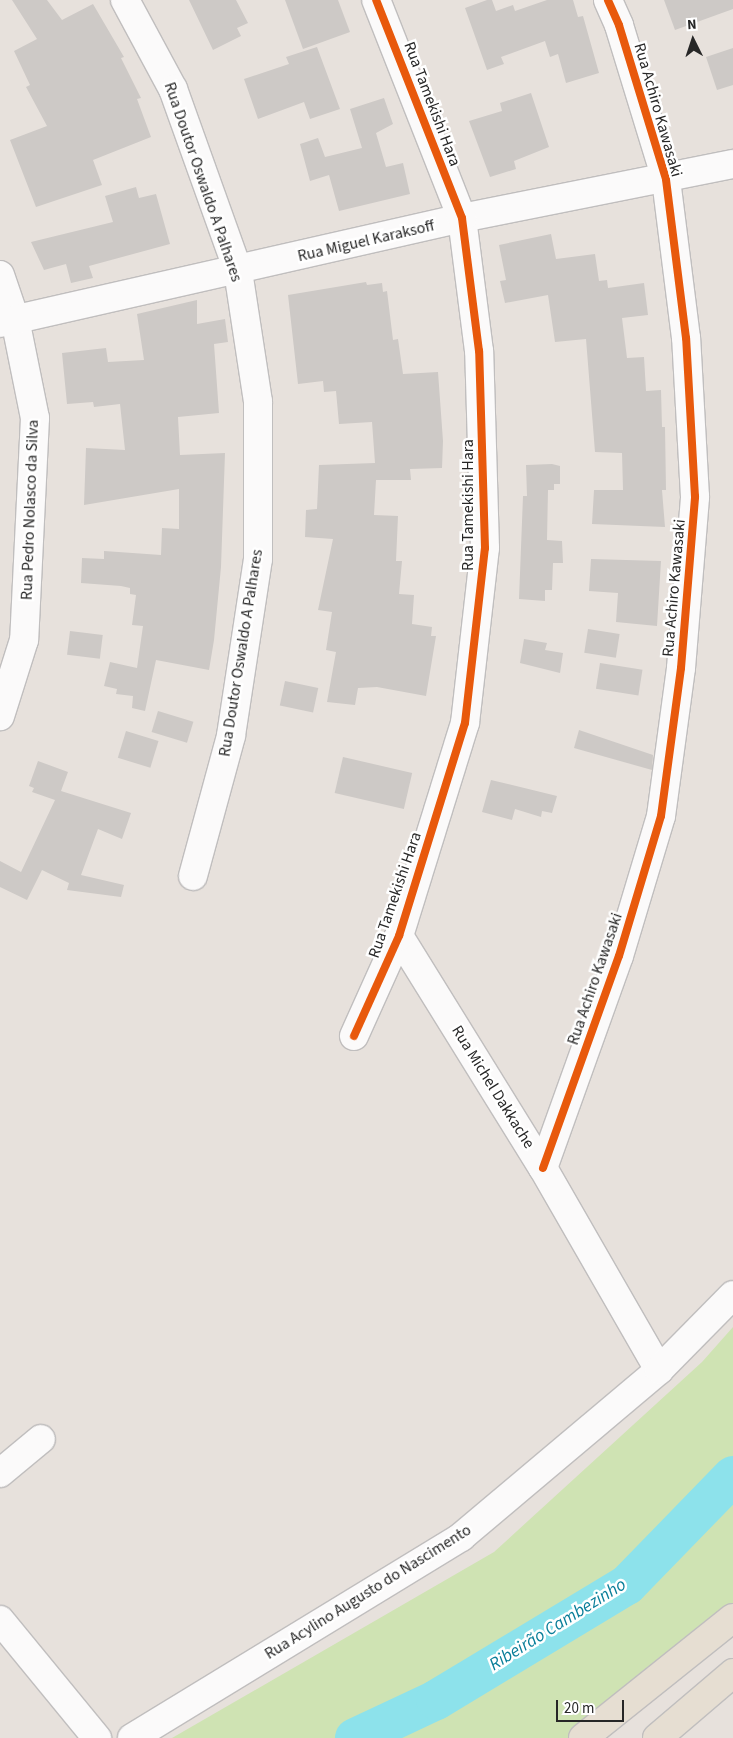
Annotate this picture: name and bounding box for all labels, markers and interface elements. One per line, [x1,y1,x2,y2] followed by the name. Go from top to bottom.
[668,15,718,65] north arrow
[687,15,697,35] text: N
[399,39,465,169] street label: Rua Tamekishi Hara
[630,41,686,179] street label: Rua Achiro Kawasaki
[160,80,246,284] street label: Rua Doutor Oswaldo A Palhares
[296,216,436,266] street label: Rua Miguel Karaksoff
[17,419,43,601] street label: Rua Pedro Nolasco da Silva
[458,439,478,571] street label: Rua Tamekishi Hara
[658,518,690,658] street label: Rua Achiro Kawasaki
[215,548,267,758] street label: Rua Doutor Oswaldo A Palhares
[364,830,426,960] street label: Rua Tamekishi Hara
[563,910,627,1048] street label: Rua Achiro Kawasaki
[447,1022,539,1152] street label: Rua Michel Dakkache
[261,1520,475,1664] street label: Rua Acylino Augusto do Nascimento
[486,1574,630,1676] water label: Ribeirão Cambezinho
[558,1690,626,1722] scale bar
[564,1698,594,1719] text: 20 m

